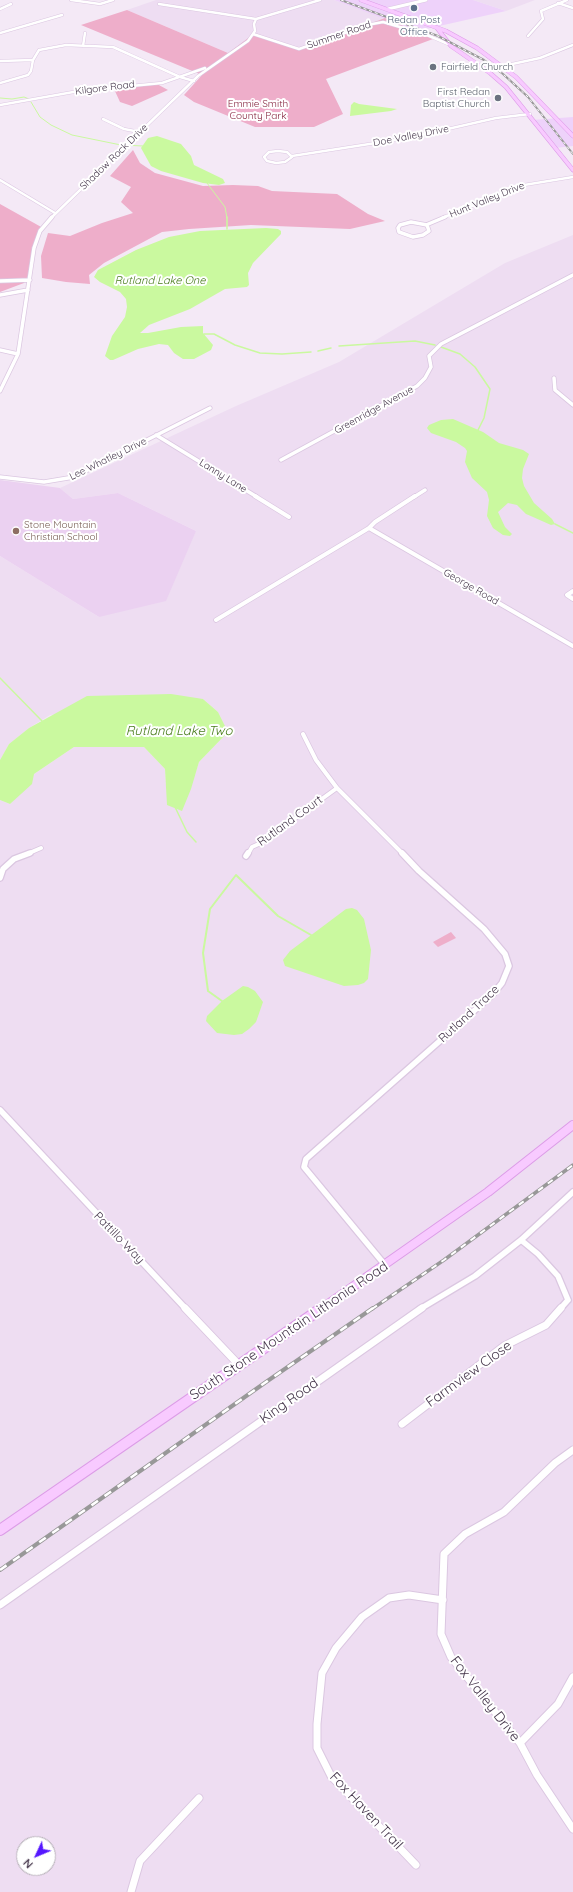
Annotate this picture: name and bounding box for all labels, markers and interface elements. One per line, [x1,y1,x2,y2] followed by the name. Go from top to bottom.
[409,3,419,13] marker: Redan Post Office
[388,14,440,38] place label: Redan Post Office
[306,18,372,52] street label: Summer Road
[441,61,513,73] place label: Fairfield Church
[428,62,438,72] marker: Fairfield Church
[74,78,136,98] street label: Kilgore Road
[423,86,490,110] place label: First Redan Baptist Church
[493,93,503,103] marker: First Redan Baptist Church
[228,98,288,122] park label: Emmie Smith County Park
[78,122,150,192] street label: Shadow Rock Drive
[372,123,450,149] street label: Doe Valley Drive
[448,179,526,221] street label: Hunt Valley Drive
[115,274,205,288] water label: Rutland Lake One
[332,383,416,437] street label: Greenridge Avenue
[67,435,149,483] street label: Lee Whatley Drive
[197,457,249,495] street label: Lanny Lane
[24,519,98,542] place label: Stone Mountain Christian School
[11,526,21,536] marker: Stone Mountain Christian School
[441,566,501,608] street label: George Road
[126,723,232,739] water label: Rutland Lake Two
[255,793,325,849] street label: Rutland Court
[436,982,502,1046] street label: Rutland Trace
[91,1209,147,1267] street label: Pattillo Way
[187,1258,391,1404] street label: South Stone Mountain Lithonia Road
[423,1337,515,1411] street label: Farmview Close
[256,1375,322,1427] street label: King Road
[446,1653,524,1745] street label: Fox Valley Drive
[326,1769,406,1853] street label: Fox Haven Trail
[16,1836,56,1876] north arrow
[20,1856,36,1871] text: N

